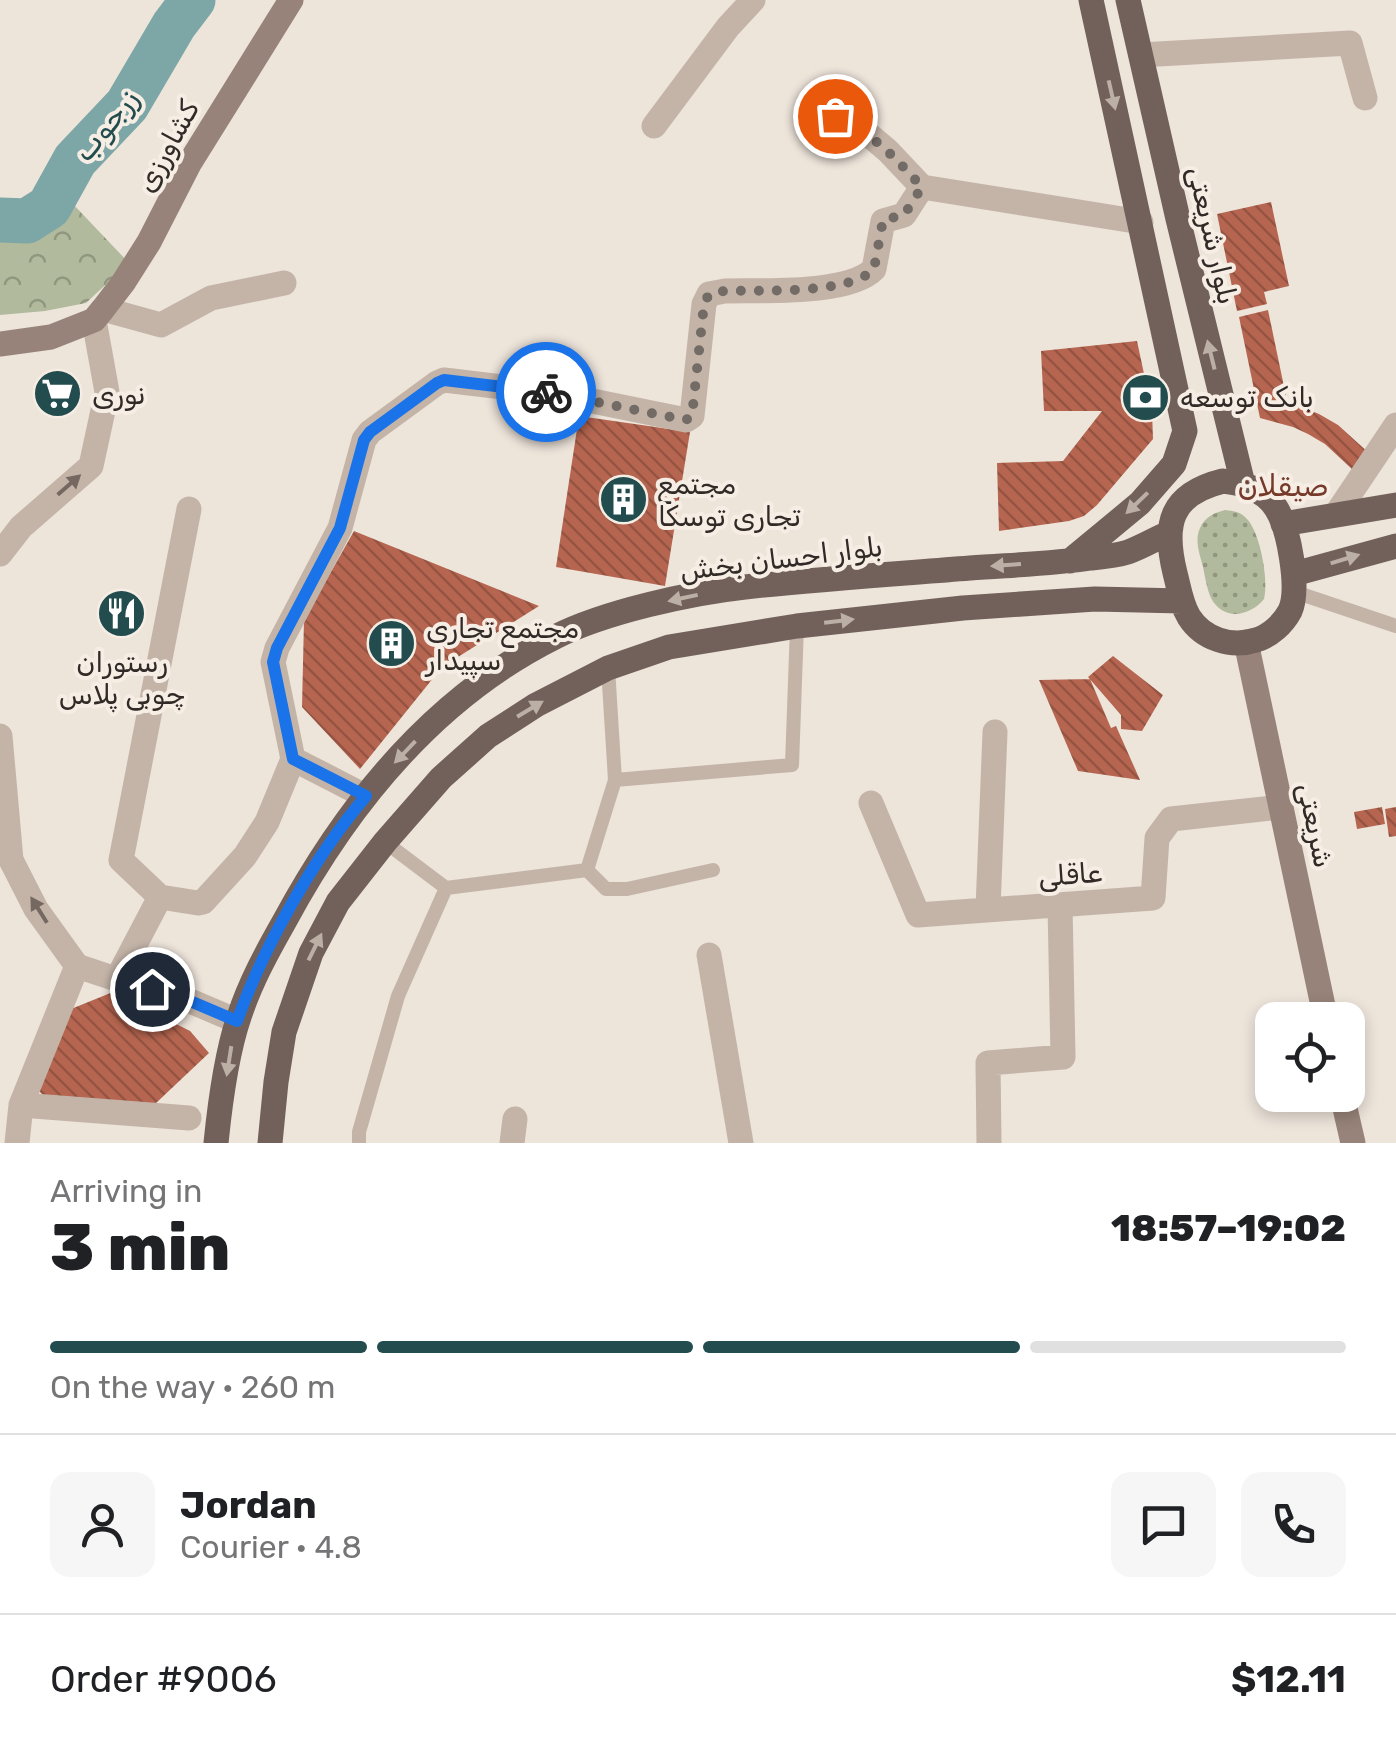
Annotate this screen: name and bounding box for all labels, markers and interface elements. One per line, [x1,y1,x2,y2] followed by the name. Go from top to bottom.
[793,74,878,159] pin
[1105,80,1121,111] one-way arrow
[66,81,146,169] water label: زرجوب
[808,89,863,144] icon: bag
[129,94,206,198] street label: کشاورزی
[1181,163,1244,307] street label: بلوار شریعتی
[1203,339,1219,370] one-way arrow
[496,342,596,442] courier
[519,365,574,420] icon: bike
[31,368,83,420] supermarket icon: نوری
[1119,371,1171,423] bank icon: بانک توسعه
[92,378,145,411] place label: نوری
[1180,381,1314,414] place label: بانک توسعه
[658,468,801,533] place label: مجتمع تجاری توسکا
[1238,468,1329,504] district label: صیقلان
[597,474,649,526] building icon: مجتمع تجاری توسکا
[56,475,81,497] one-way arrow
[1126,491,1150,514] one-way arrow
[678,530,884,587] street label: بلوار احسان بخش
[1330,551,1361,566] one-way arrow
[990,558,1022,574] one-way arrow
[96,588,148,640] restaurant icon: رستوران چوبی پلاس
[667,591,698,607] one-way arrow
[424,612,579,679] place label: مجتمع تجاری سپیدار
[824,612,856,628] one-way arrow
[365,618,417,670] building icon: مجتمع تجاری سپیدار
[59,646,185,713] place label: رستوران چوبی پلاس
[516,701,544,718] one-way arrow
[394,740,417,764] one-way arrow
[1290,780,1341,871] street label: شریعتی
[1037,856,1103,893] street label: عاقلی
[31,896,48,924] one-way arrow
[306,933,323,962] one-way arrow
[110,947,195,1032] pin
[125,962,180,1017] icon: home
[1255,1002,1365,1112] map controls
[1255,1002,1365,1112] button: locate
[221,1046,236,1077] one-way arrow
[50,1172,202,1210] text: Arriving in
[1111,1205,1346,1251] text: 18:57–19:02
[50,1209,230,1286] text: 3 min
[50,1368,335,1406] text: On the way · 260 m
[50,1472,155,1577] button: person
[1111,1472,1216,1577] button: chat
[1241,1472,1346,1577] button: phone
[180,1482,317,1528] text: Jordan
[180,1528,362,1566] text: Courier · 4.8
[50,1656,277,1702] text: Order #9006
[1231,1656,1346,1702] text: $12.11

